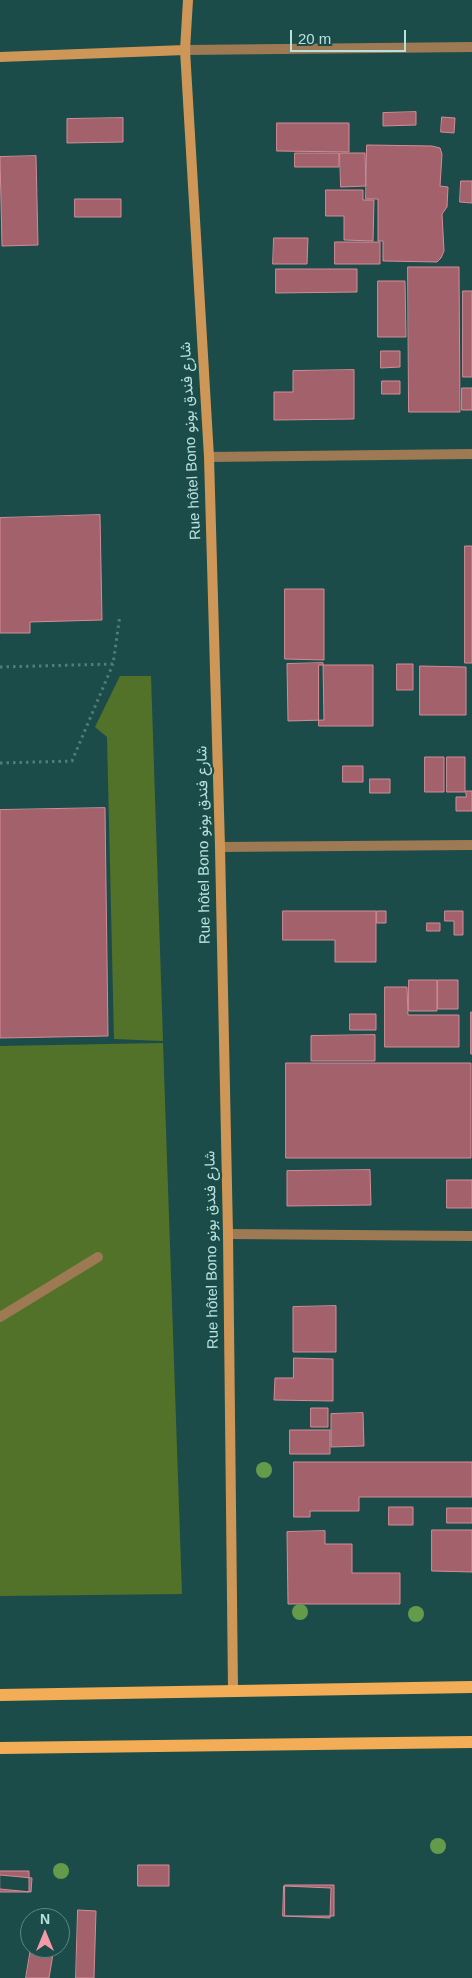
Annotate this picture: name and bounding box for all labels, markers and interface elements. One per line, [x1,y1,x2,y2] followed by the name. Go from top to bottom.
[292,20,408,52] scale bar
[298,30,331,47] text: 20 m
[177,341,205,541] street label: Rue hôtel Bono شارع فندق بونو
[193,746,215,944] street label: Rue hôtel Bono شارع فندق بونو
[201,1151,223,1349] street label: Rue hôtel Bono شارع فندق بونو
[20,1908,70,1958] north arrow
[40,1911,50,1927] text: N

